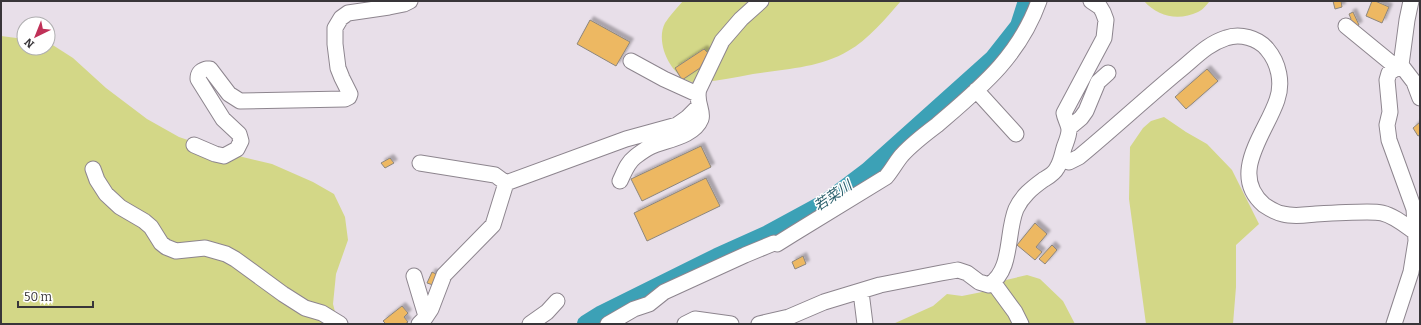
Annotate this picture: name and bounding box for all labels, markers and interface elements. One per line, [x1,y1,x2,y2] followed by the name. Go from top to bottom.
[16,16,56,56] north arrow
[22,35,37,51] text: N
[811,176,857,215] water label: 若菜川
[18,283,93,309] scale bar
[24,290,53,304] text: 50 m

